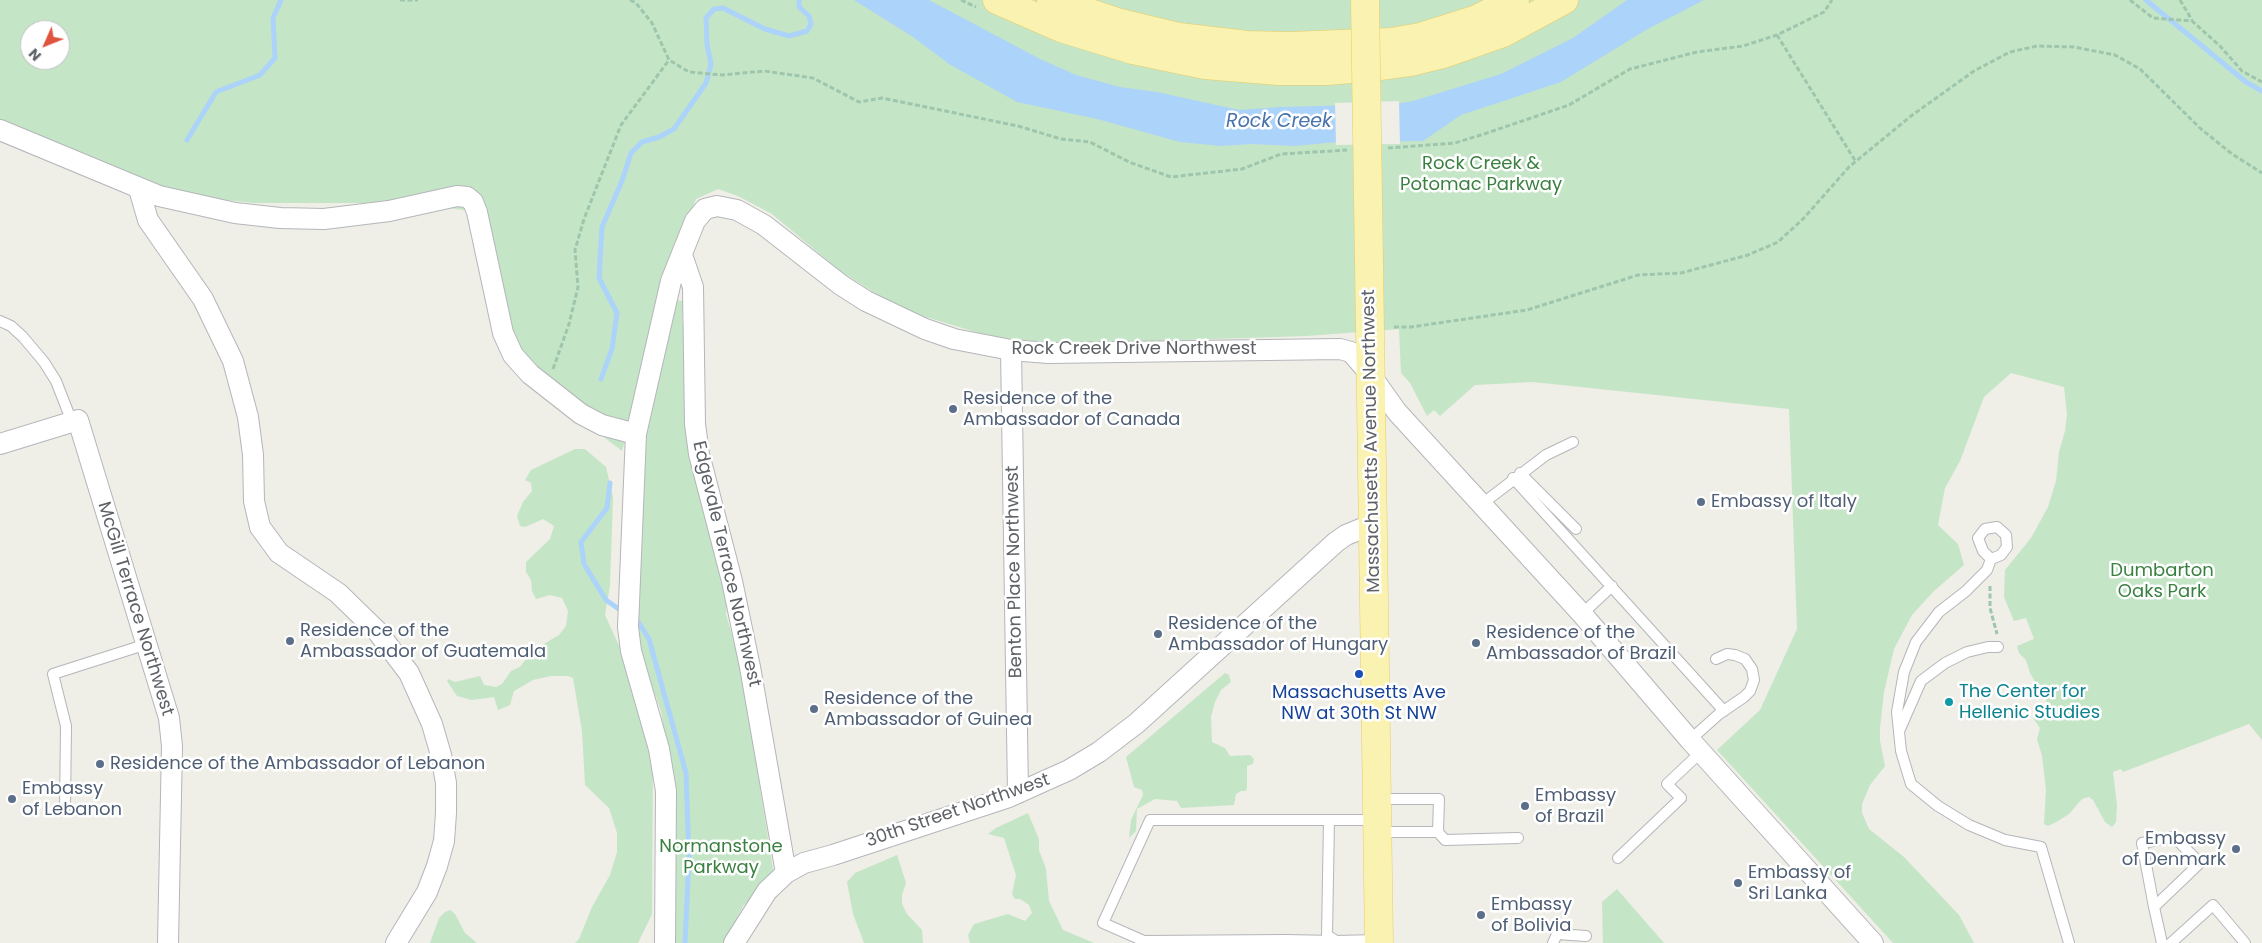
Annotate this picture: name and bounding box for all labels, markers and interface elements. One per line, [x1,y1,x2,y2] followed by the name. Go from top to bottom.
[20,20,70,70] north arrow
[24,44,46,65] text: N
[1226,111,1332,133] water label: Rock Creek
[1400,153,1562,195] park label: Rock Creek & Potomac Parkway
[1359,289,1385,593] street label: Massachusetts Avenue Northwest
[1011,338,1257,360] street label: Rock Creek Drive Northwest
[963,388,1181,430] place label: Residence of the Ambassador of Canada
[947,403,959,415] marker: Residence of the Ambassador of Canada
[687,439,765,689] street label: Edgevale Terrace Northwest
[1002,465,1028,679] street label: Benton Place Northwest
[1711,491,1857,513] place label: Embassy of Italy
[1695,496,1707,508] marker: Embassy of Italy
[92,499,178,719] street label: McGill Terrace Northwest
[2110,560,2214,602] park label: Dumbarton Oaks Park
[1168,613,1388,656] place label: Residence of the Ambassador of Hungary
[300,620,546,662] place label: Residence of the Ambassador of Guatemala
[1486,622,1676,664] place label: Residence of the Ambassador of Brazil
[1152,628,1164,640] marker: Residence of the Ambassador of Hungary
[284,635,296,647] marker: Residence of the Ambassador of Guatemala
[1470,637,1482,649] marker: Residence of the Ambassador of Brazil
[1353,668,1365,680] marker: Massachusetts Ave NW at 30th St NW
[1959,681,2100,724] place label: The Center for Hellenic Studies
[1272,682,1446,724] place label: Massachusetts Ave NW at 30th St NW
[824,688,1032,731] place label: Residence of the Ambassador of Guinea
[1943,696,1955,708] marker: The Center for Hellenic Studies
[808,703,820,715] marker: Residence of the Ambassador of Guinea
[110,753,485,775] place label: Residence of the Ambassador of Lebanon
[94,758,106,770] marker: Residence of the Ambassador of Lebanon
[863,769,1053,853] street label: 30th Street Northwest
[22,778,122,821] place label: Embassy of Lebanon
[1535,785,1616,828] place label: Embassy of Brazil
[6,793,18,805] marker: Embassy of Lebanon
[1519,800,1531,812] marker: Embassy of Brazil
[2122,828,2226,871] place label: Embassy of Denmark
[659,836,783,879] park label: Normanstone Parkway
[2230,843,2242,855] marker: Embassy of Denmark
[1748,862,1851,904] place label: Embassy of Sri Lanka
[1732,877,1744,889] marker: Embassy of Sri Lanka
[1491,894,1572,936] place label: Embassy of Bolivia
[1475,909,1487,921] marker: Embassy of Bolivia

